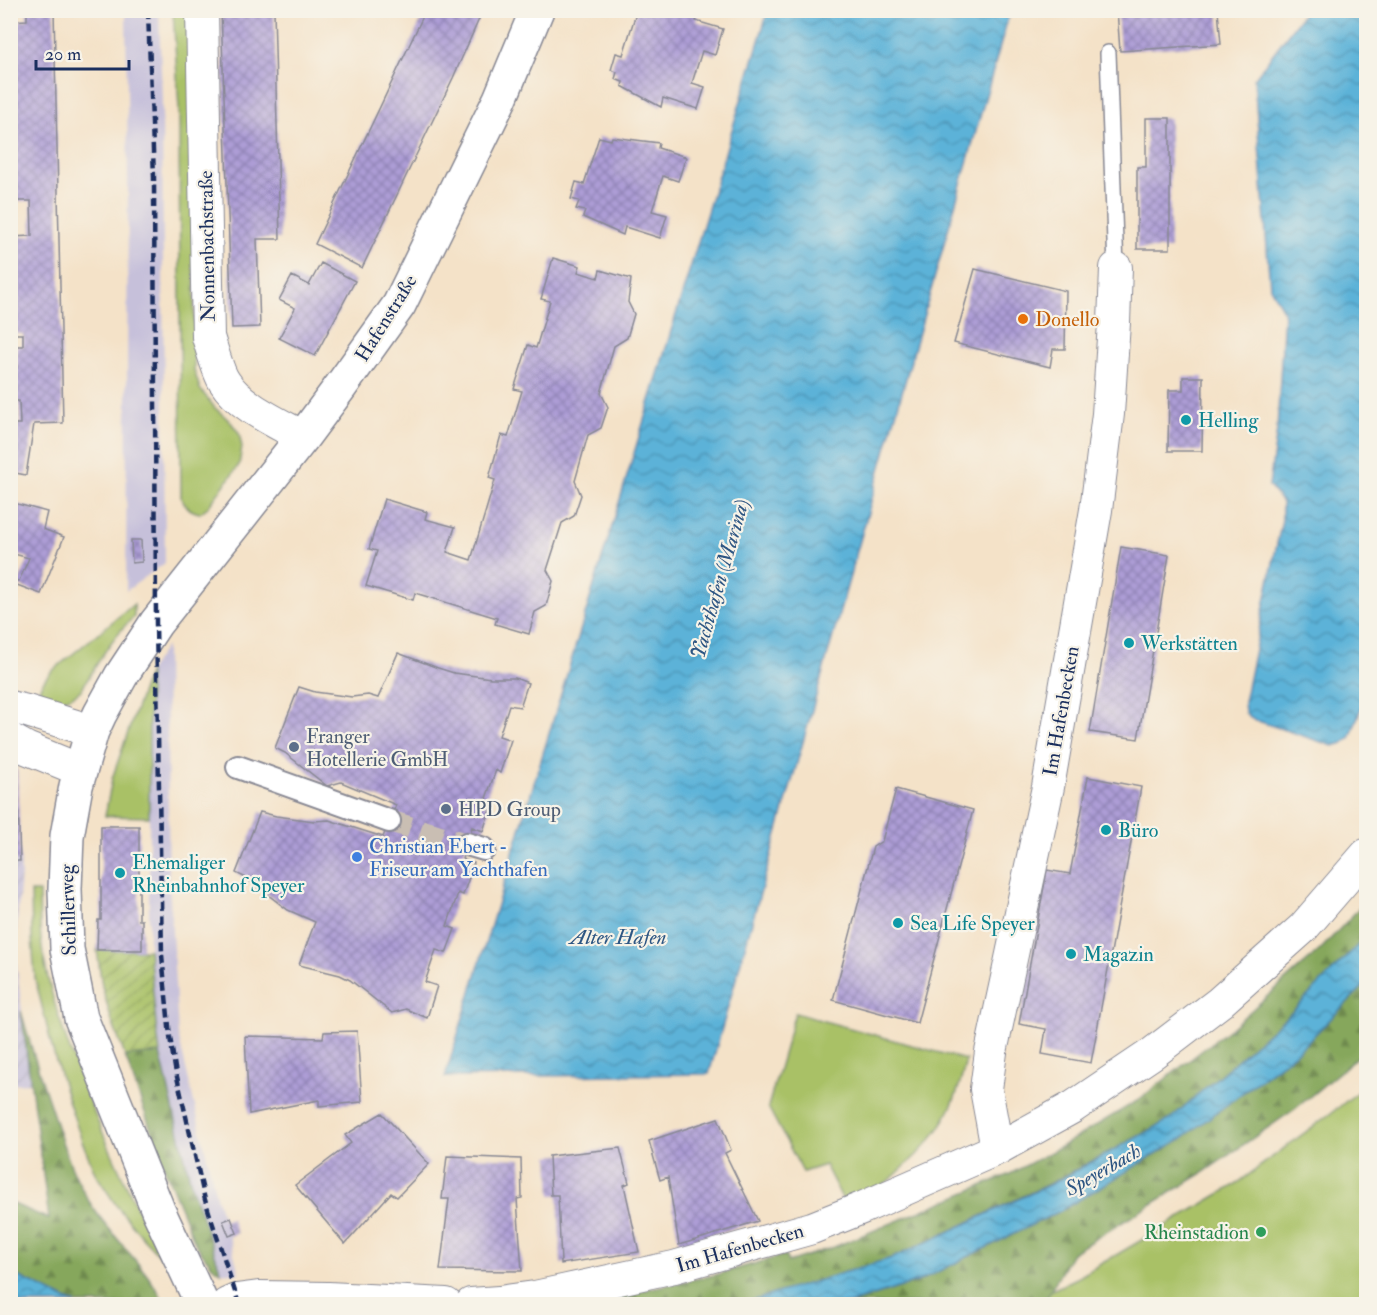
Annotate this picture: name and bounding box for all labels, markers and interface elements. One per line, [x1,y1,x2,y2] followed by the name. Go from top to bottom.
[36,33,129,71] scale bar
[45,43,81,66] text: 20 m
[193,170,221,322] street label: Nonnenbachstraße
[349,270,423,366] street label: Hafenstraße
[1035,307,1099,332] place label: Donello
[1016,312,1030,326] marker: Donello
[1198,408,1259,433] place label: Helling
[1179,413,1193,427] marker: Helling
[684,496,756,662] water label: Yachthafen (Marina)
[1140,631,1238,656] place label: Werkstätten
[1122,636,1136,650] marker: Werkstätten
[1037,644,1085,778] street label: Im Hafenbecken
[306,724,448,772] place label: Franger Hotellerie GmbH
[287,740,301,754] marker: Franger Hotellerie GmbH
[458,797,561,823] place label: HPD Group
[439,802,453,816] marker: HPD Group
[1118,818,1158,843] place label: Büro
[1099,823,1113,837] marker: Büro
[369,834,548,882] place label: Christian Ebert - Friseur am Yachthafen
[132,850,305,899] place label: Ehemaliger Rheinbahnhof Speyer
[350,850,364,864] marker: Christian Ebert - Friseur am Yachthafen
[54,863,82,956] street label: Schillerweg
[113,866,127,880] marker: Ehemaliger Rheinbahnhof Speyer
[910,911,1035,937] place label: Sea Life Speyer
[891,916,905,930] marker: Sea Life Speyer
[568,924,666,951] water label: Alter Hafen
[1083,942,1154,967] place label: Magazin
[1064,947,1078,961] marker: Magazin
[1059,1137,1146,1203] water label: Speyerbach
[673,1218,807,1278] street label: Im Hafenbecken
[1144,1220,1249,1245] place label: Rheinstadion
[1254,1225,1268,1239] marker: Rheinstadion

